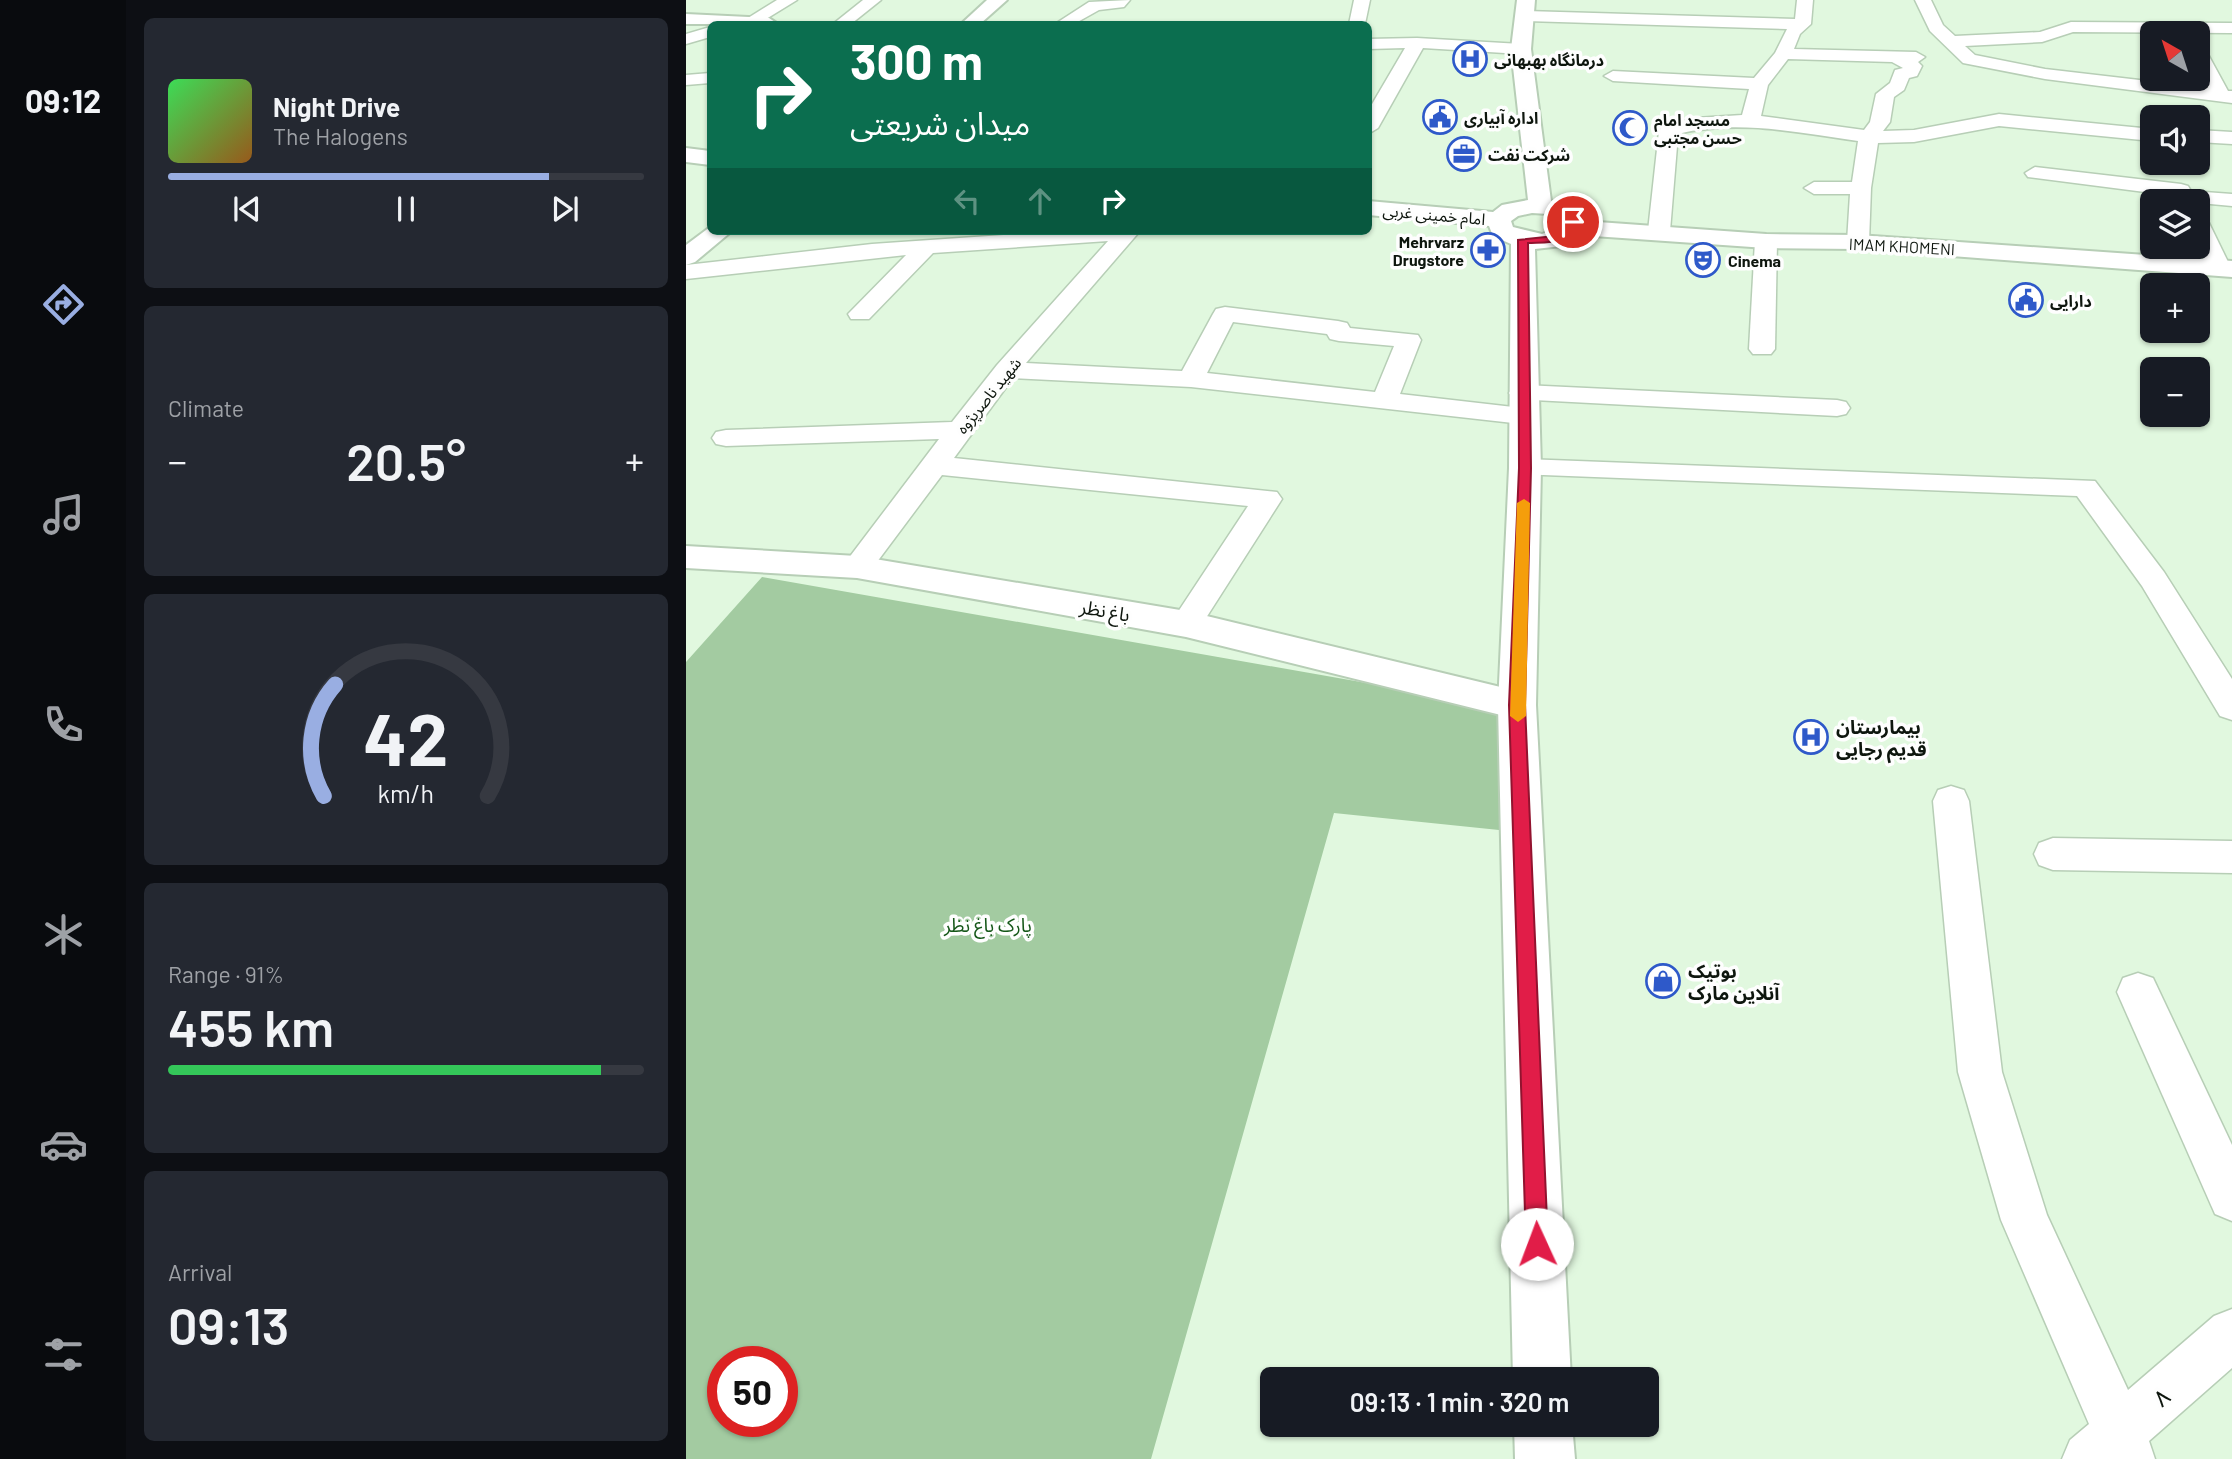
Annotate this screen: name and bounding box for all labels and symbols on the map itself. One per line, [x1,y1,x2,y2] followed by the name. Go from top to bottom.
[2140,21,2210,91] north arrow
[1451,40,1489,78] hospital icon: درمانگاه بهبهانی
[1494,50,1604,70] place label: درمانگاه بهبهانی
[1421,98,1459,136] public building icon: اداره آبیاری
[1464,108,1538,128] place label: اداره آبیاری
[1611,109,1649,147] mosque icon: مسجد امام حسن مجتبی
[1654,110,1742,148] place label: مسجد امام حسن مجتبی
[1445,135,1483,173] office icon: شرکت نفت
[1488,145,1570,165] place label: شرکت نفت
[1543,192,1603,252] pin
[1382,200,1486,232] street label: امام خمینی غربی
[1469,231,1507,269] pharmacy icon: Mehrvarz Drugstore
[1393,232,1464,269] place label: Mehrvarz Drugstore
[1848,234,1956,258] street label: IMAM KHOMENI
[1684,241,1722,279] theatre icon: Cinema
[1728,251,1781,270] place label: Cinema
[2007,281,2045,319] public building icon: دارایی
[2050,291,2092,311] place label: دارایی
[952,353,1026,438] street label: شهید ناصرپژوه
[1077,594,1132,629] street label: باغ نظر
[1836,715,1927,764] place label: بیمارستان قدیم رجایی
[1792,718,1830,756] hospital icon: بیمارستان قدیم رجایی
[943,913,1032,939] park label: پارک باغ نظر
[1688,959,1780,1005] place label: بوتیک آنلاین مارک
[1644,962,1682,1000] shop icon: بوتیک آنلاین مارک
[1500,1207,1574,1281] position arrow
[707,1346,798,1437] speed limit sign: 50
[2147,1382,2175,1412] street label: ۸

